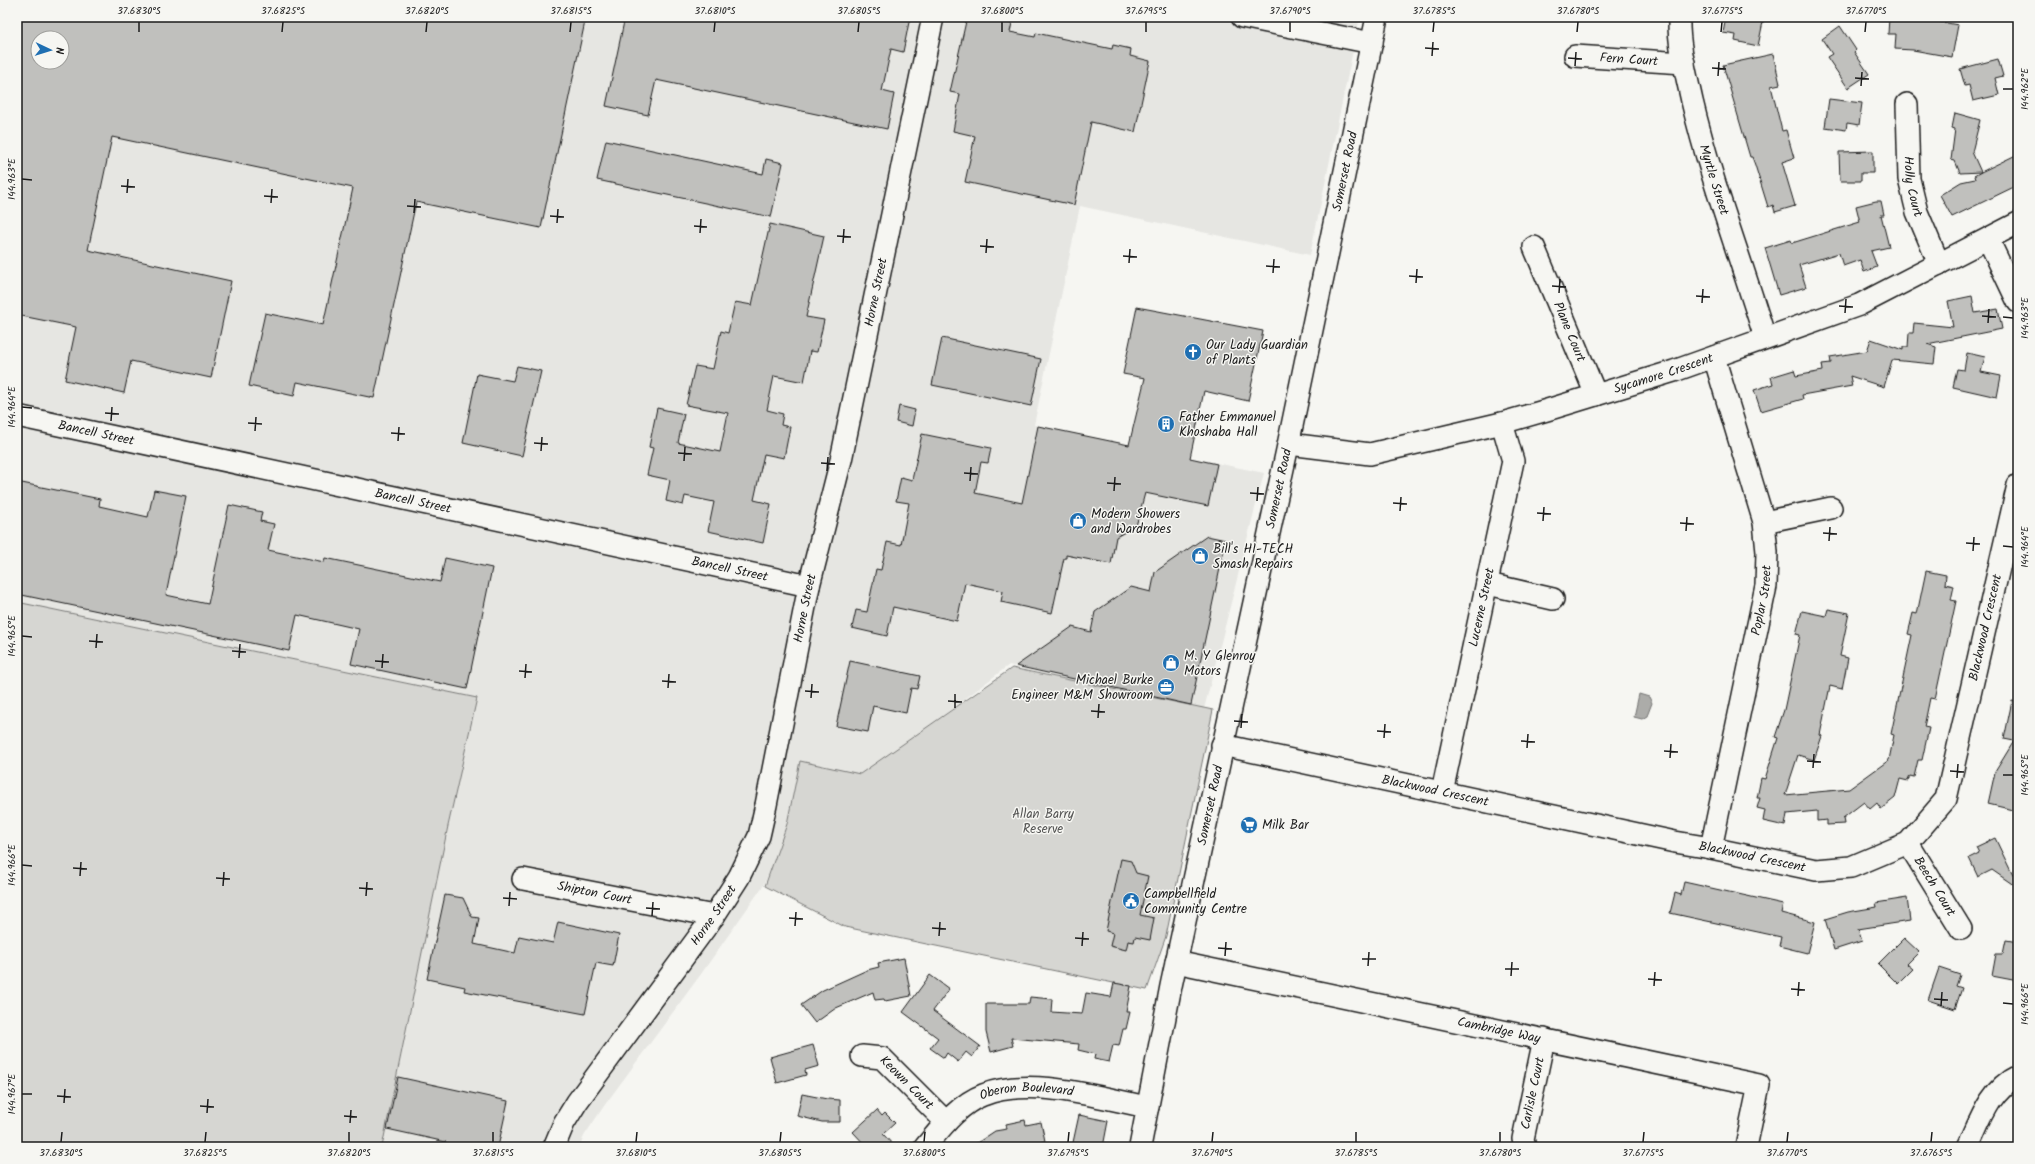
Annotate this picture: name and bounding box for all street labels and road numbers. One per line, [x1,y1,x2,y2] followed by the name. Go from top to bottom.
[1599,47,1660,72] street label: Fern Court
[1326,129,1364,213] street label: Somerset Road
[1693,142,1735,219] street label: Myrtle Street
[1898,156,1929,221] street label: Holly Court
[858,255,893,329] street label: Horne Street
[1548,298,1592,366] street label: Plane Court
[1611,347,1717,399] street label: Sycamore Crescent
[56,415,137,452] street label: Bancell Street
[1260,446,1298,530] street label: Somerset Road
[373,483,454,520] street label: Bancell Street
[690,551,771,588] street label: Bancell Street
[1745,564,1777,637] street label: Poplar Street
[1463,565,1501,649] street label: Lucerne Street
[788,570,822,645] street label: Horne Street
[1963,571,2008,683] street label: Blackwood Crescent
[1191,763,1229,847] street label: Somerset Road
[1380,769,1492,813] street label: Blackwood Crescent
[1697,836,1809,878] street label: Blackwood Crescent
[1908,852,1962,921] street label: Beech Court
[556,875,635,911] street label: Shipton Court
[685,880,742,950] street label: Horne Street
[1455,1011,1543,1049] street label: Cambridge Way
[875,1051,939,1115] street label: Keown Court
[1515,1054,1551,1131] street label: Carlisle Court
[976,1077,1076,1106] street label: Oberon Boulevard

